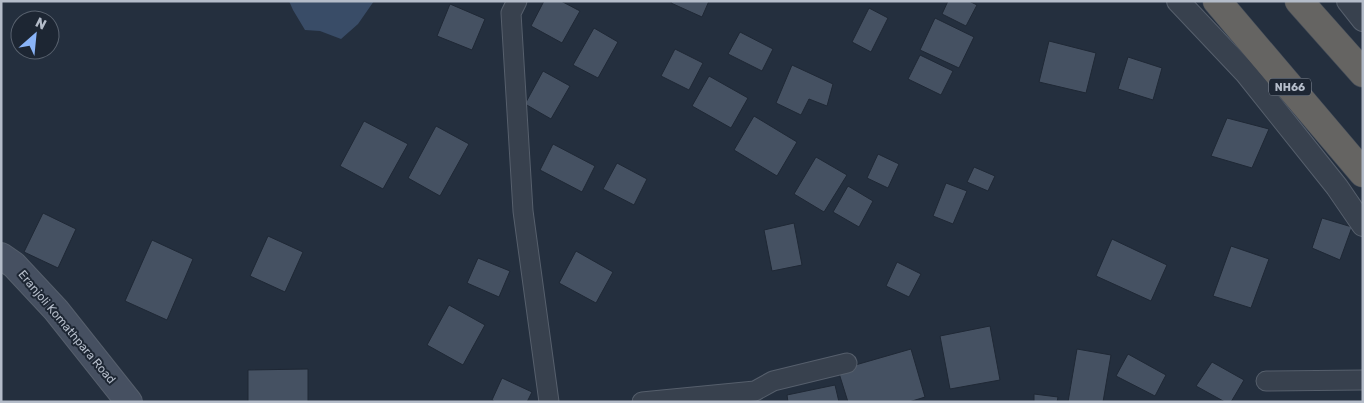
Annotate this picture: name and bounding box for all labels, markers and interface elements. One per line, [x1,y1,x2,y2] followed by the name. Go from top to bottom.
[10,10,60,60] north arrow
[32,14,49,34] text: N
[1269,78,1311,95] road number: NH66
[16,268,118,386] street label: Eranjoli Komathpara Road

